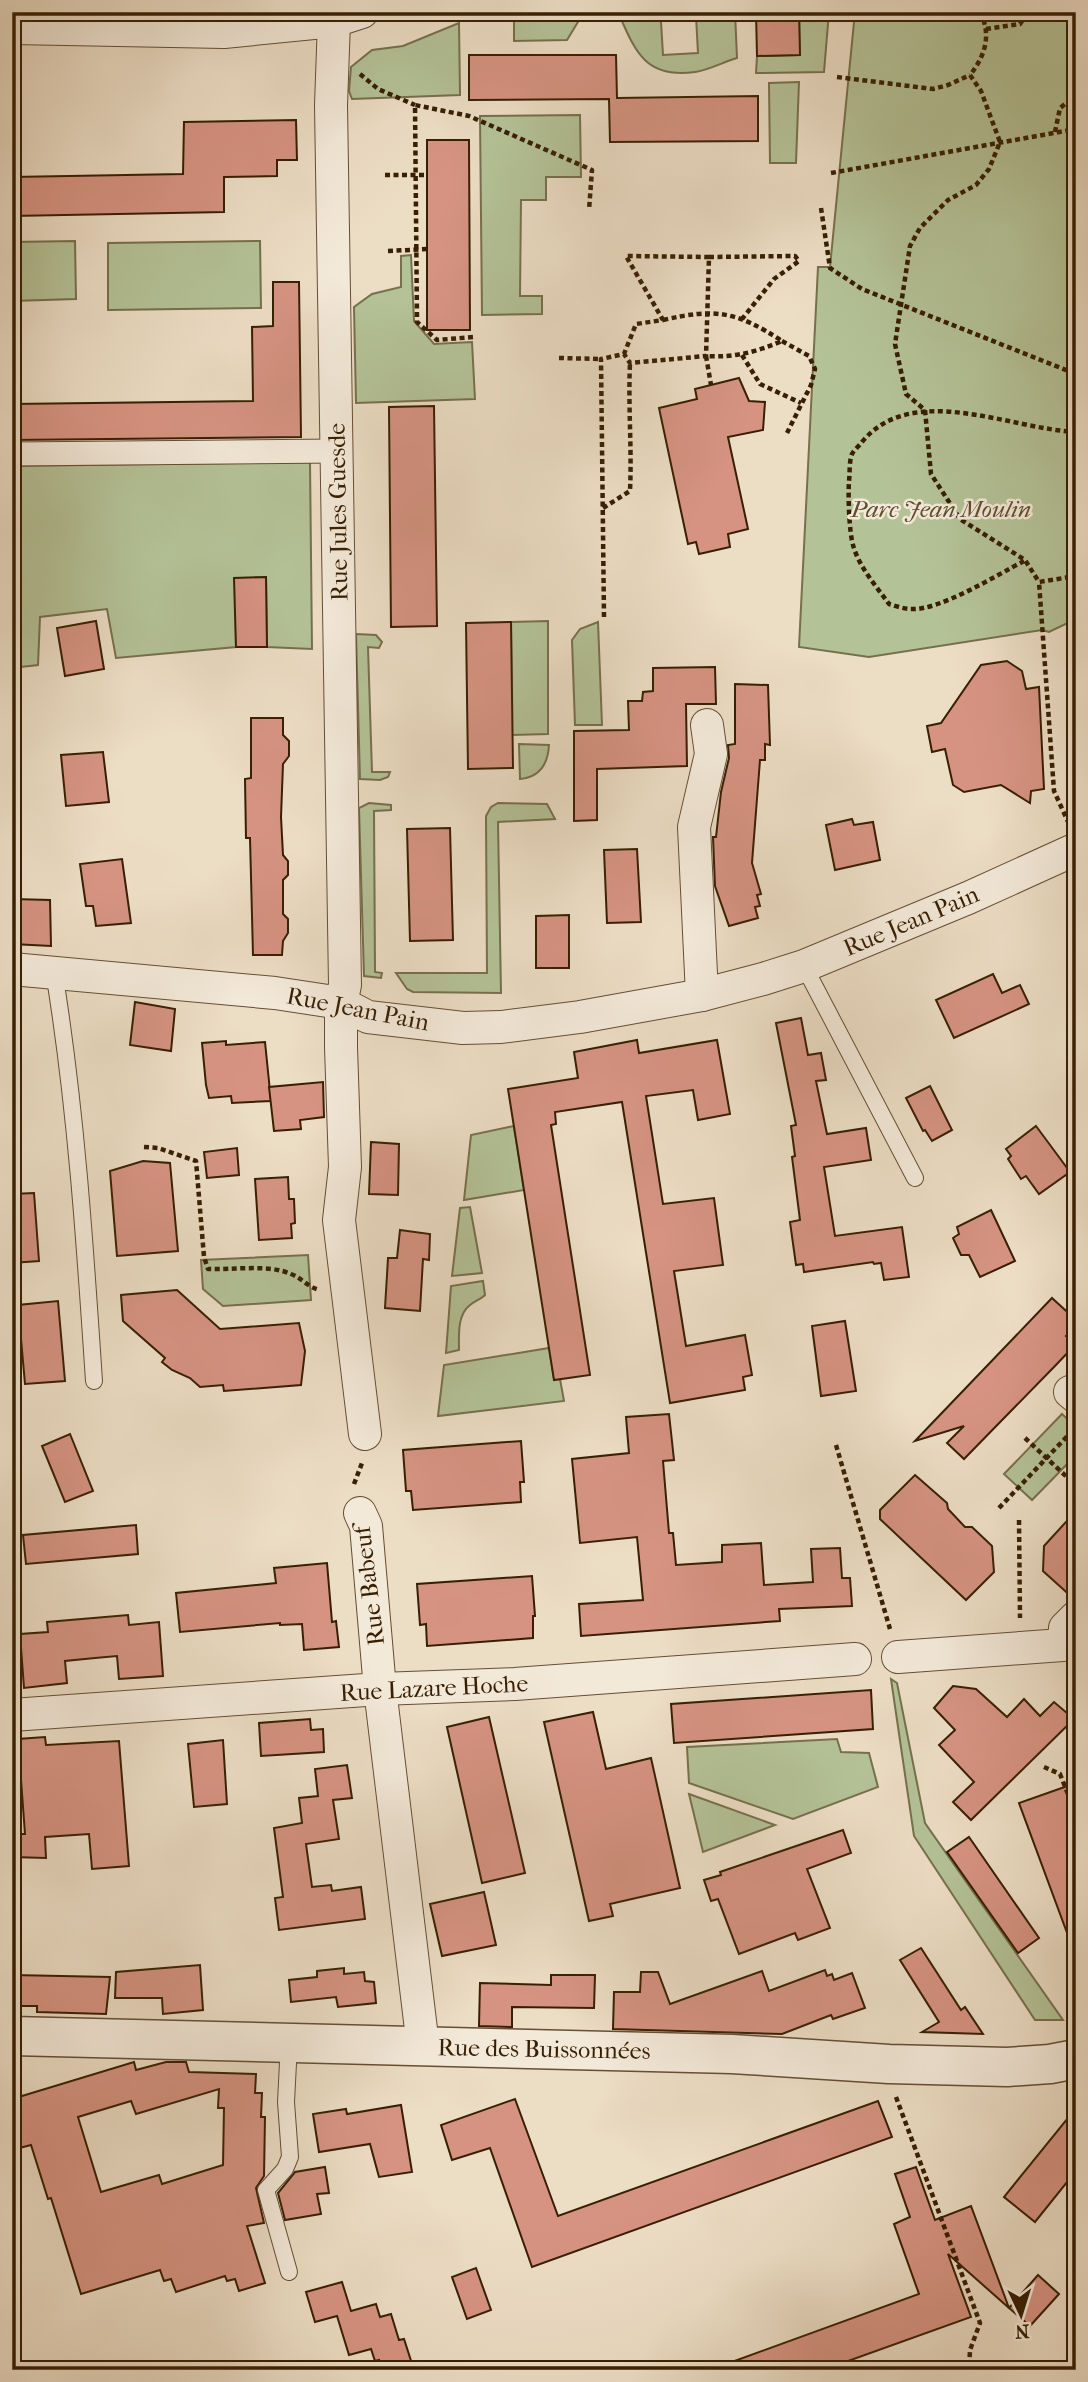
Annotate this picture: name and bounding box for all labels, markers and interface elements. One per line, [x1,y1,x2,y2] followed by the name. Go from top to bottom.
[322,423,354,601] street label: Rue Jules Guesde
[850,495,1031,523] park label: Parc Jean Moulin
[839,880,983,962] street label: Rue Jean Pain
[284,981,432,1037] street label: Rue Jean Pain
[347,1520,390,1647] street label: Rue Babeuf
[339,1669,529,1707] street label: Rue Lazare Hoche
[437,2033,651,2065] street label: Rue des Buissonnées
[986,2280,1056,2350] north arrow
[1014,2319,1030,2342] text: N

